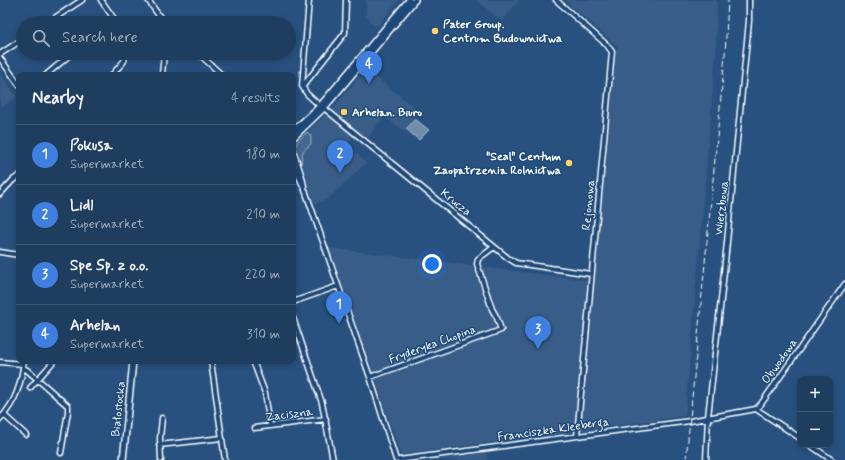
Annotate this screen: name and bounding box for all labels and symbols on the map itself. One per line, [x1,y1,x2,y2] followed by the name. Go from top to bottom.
[443,17,562,47] place label: Pater Group. Centrum Budownictwa
[430,26,440,36] marker: Pater Group. Centrum Budownictwa
[356,51,382,84] pin: 4
[352,105,422,121] place label: Arhelan. Biuro
[339,107,349,117] marker: Arhelan. Biuro
[327,140,353,173] pin: 2
[433,149,561,179] place label: "Seal" Centum Zaopatrzenia Rolnictwa
[564,158,574,168] marker: "Seal" Centum Zaopatrzenia Rolnictwa
[579,179,599,231] street label: Rejonowa
[711,180,733,236] street label: Wierzbowa
[437,185,474,220] street label: Krucza
[422,254,442,274] your location
[326,291,352,324] pin: 1
[525,316,551,349] pin: 3
[387,322,478,368] street label: Fryderyka Chopina
[758,336,801,387] street label: Obwodowa
[108,380,130,438] street label: Białostocka
[264,404,315,426] street label: Zaciszna
[496,414,610,447] street label: Franciszka Kleeberga

